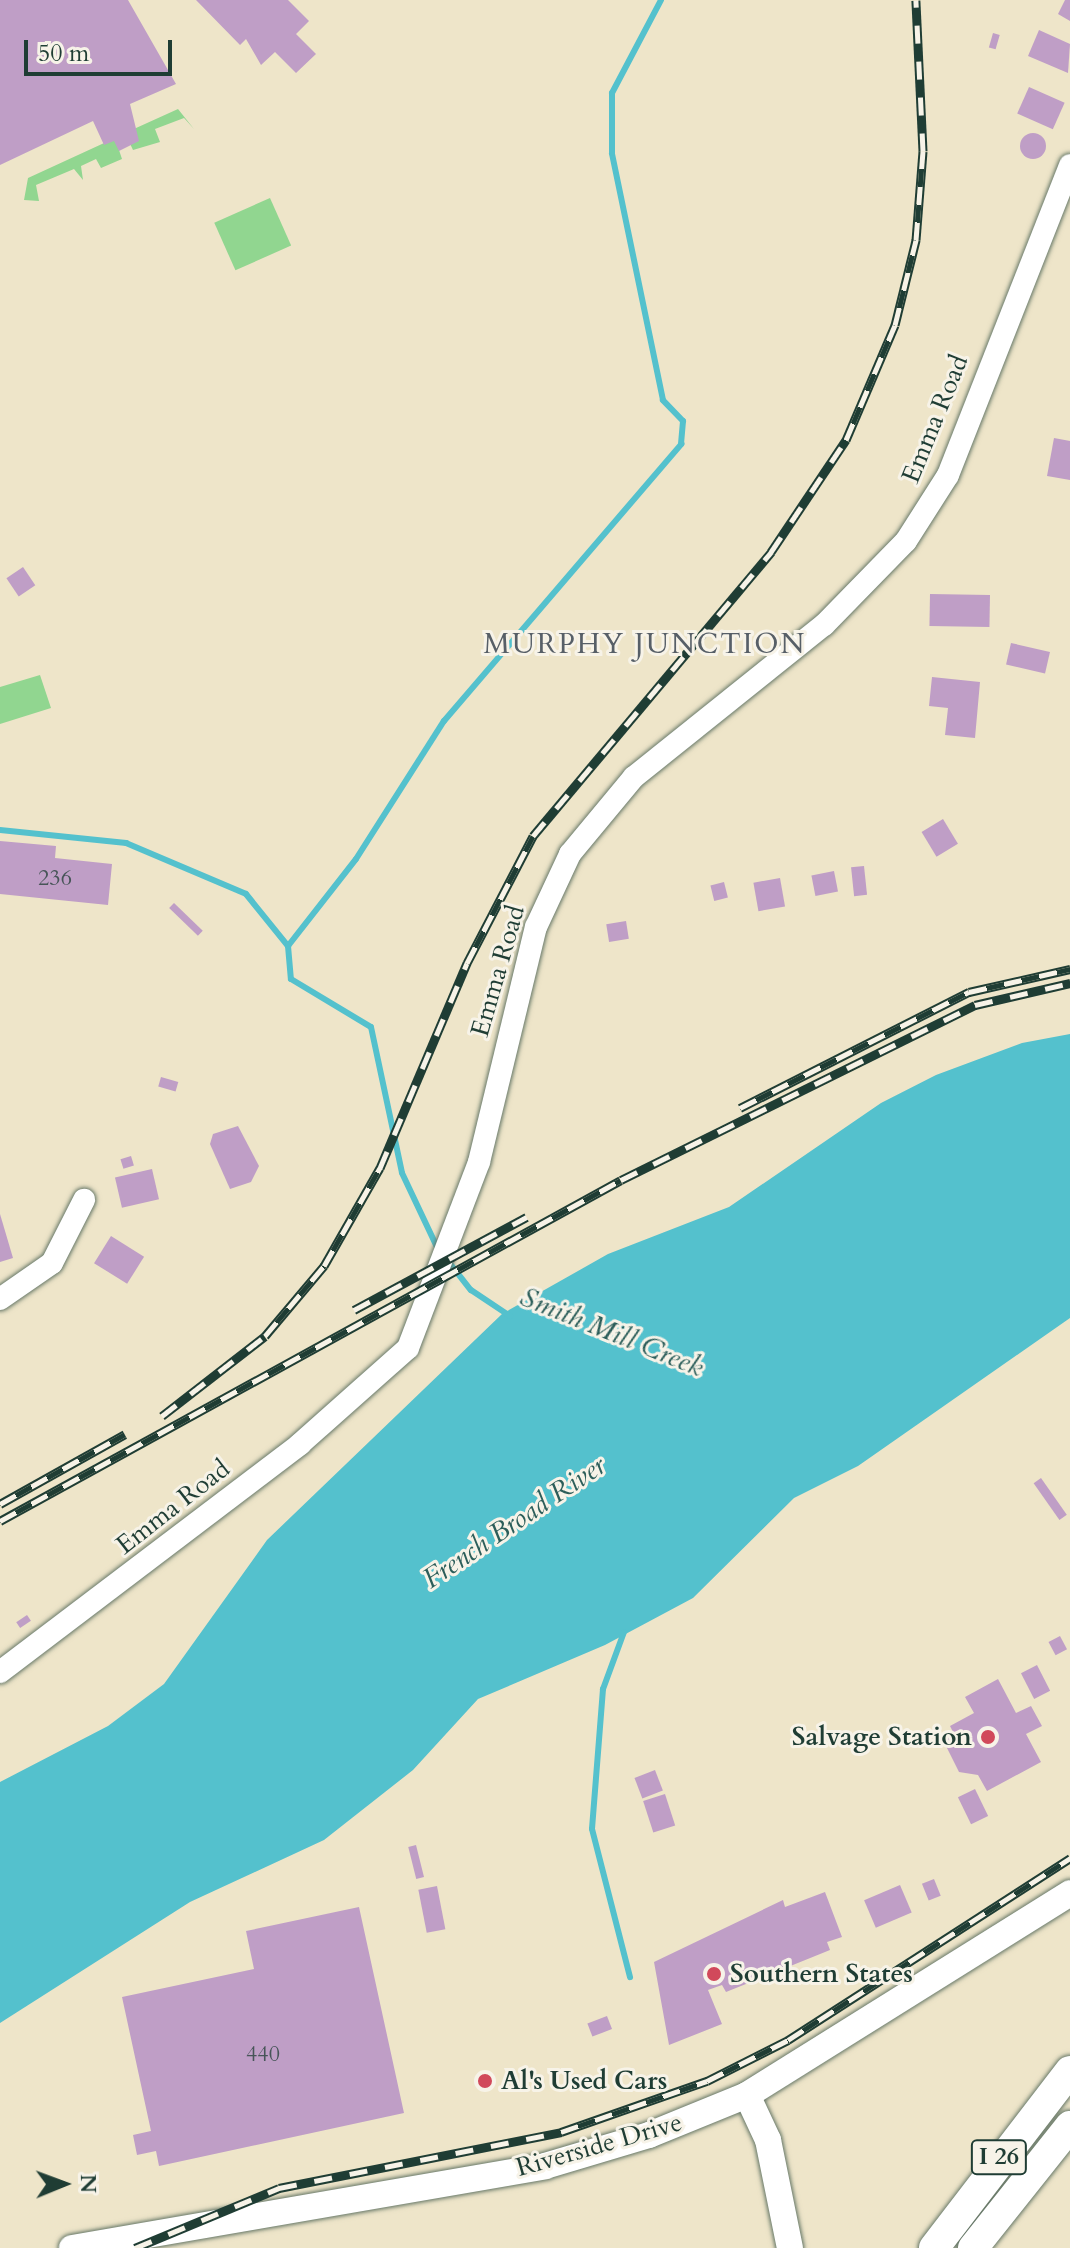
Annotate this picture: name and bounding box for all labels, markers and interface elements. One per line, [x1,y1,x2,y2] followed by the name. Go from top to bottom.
[28,24,176,74] scale bar
[38,37,89,70] text: 50 m
[895,350,975,488] street label: Emma Road
[484,627,806,661] district label: MURPHY JUNCTION
[38,866,72,892] house number: 236
[464,902,532,1040] street label: Emma Road
[515,1280,709,1384] water label: Smith Mill Creek
[416,1448,612,1596] water label: French Broad River
[110,1453,236,1561] street label: Emma Road
[792,1721,972,1753] place label: Salvage Station
[979,1728,997,1746] marker: Salvage Station
[730,1958,913,1990] place label: Southern States
[705,1965,723,1983] marker: Southern States
[246,2042,280,2068] house number: 440
[501,2065,667,2097] place label: Al's Used Cars
[476,2072,494,2090] marker: Al's Used Cars
[512,2106,686,2184] street label: Riverside Drive
[969,2137,1029,2177] road number: I 26
[24,2144,104,2224] north arrow
[73,2174,103,2193] text: N

